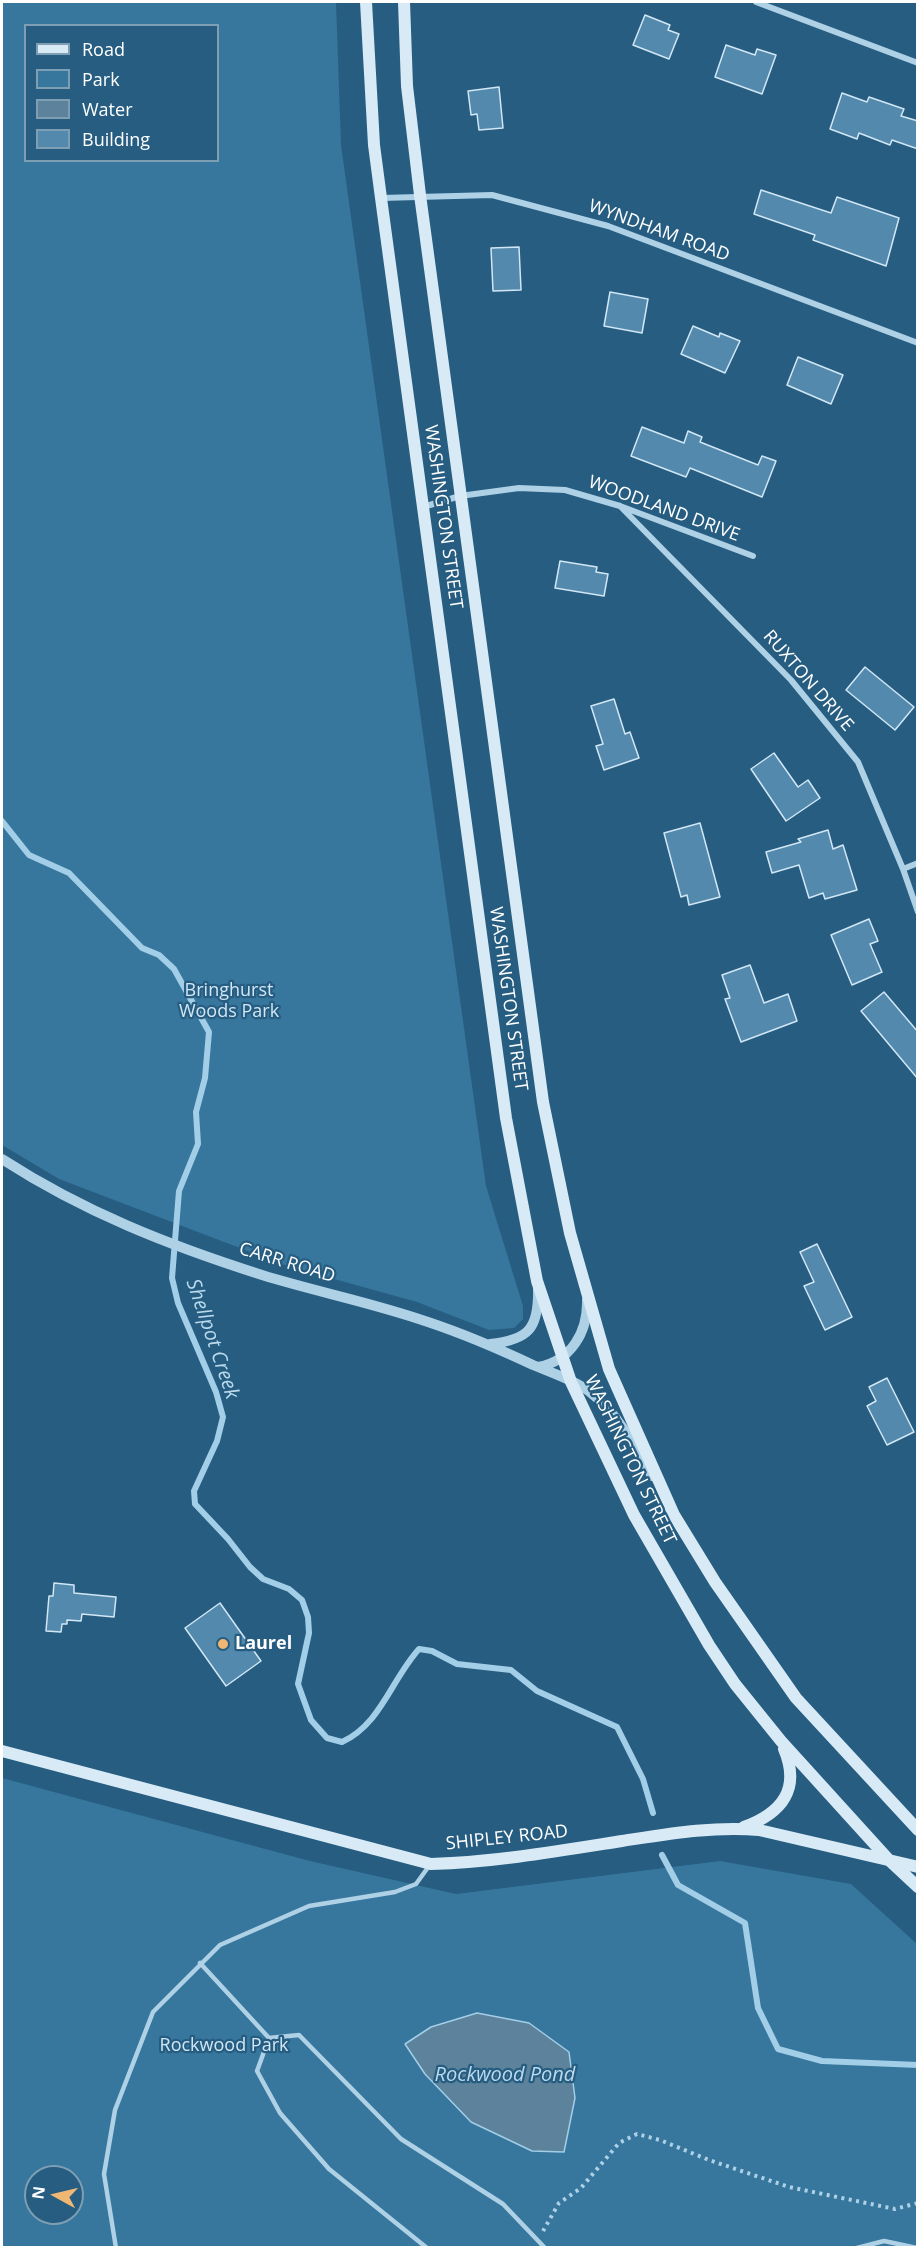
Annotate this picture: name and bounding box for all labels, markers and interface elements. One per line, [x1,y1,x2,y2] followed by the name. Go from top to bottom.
[24,24,219,162] legend
[82,37,125,61] text: Road
[82,67,120,91] text: Park
[82,97,133,121] text: Water
[82,127,150,151] text: Building
[586,195,732,267] street label: WYNDHAM ROAD
[419,424,467,610] street label: WASHINGTON STREET
[585,472,743,546] street label: WOODLAND DRIVE
[758,626,858,736] street label: RUXTON DRIVE
[484,906,532,1092] street label: WASHINGTON STREET
[179,980,279,1022] park label: Bringhurst Woods Park
[236,1238,338,1288] street label: CARR ROAD
[180,1276,244,1402] water label: Shellpot Creek
[580,1372,680,1548] street label: WASHINGTON STREET
[235,1633,292,1655] place label: Laurel
[216,1637,230,1651] marker: Laurel
[445,1821,569,1855] street label: SHIPLEY ROAD
[160,2035,288,2057] park label: Rockwood Park
[435,2063,575,2087] water label: Rockwood Pond
[24,2165,84,2225] north arrow
[26,2185,50,2201] text: N

